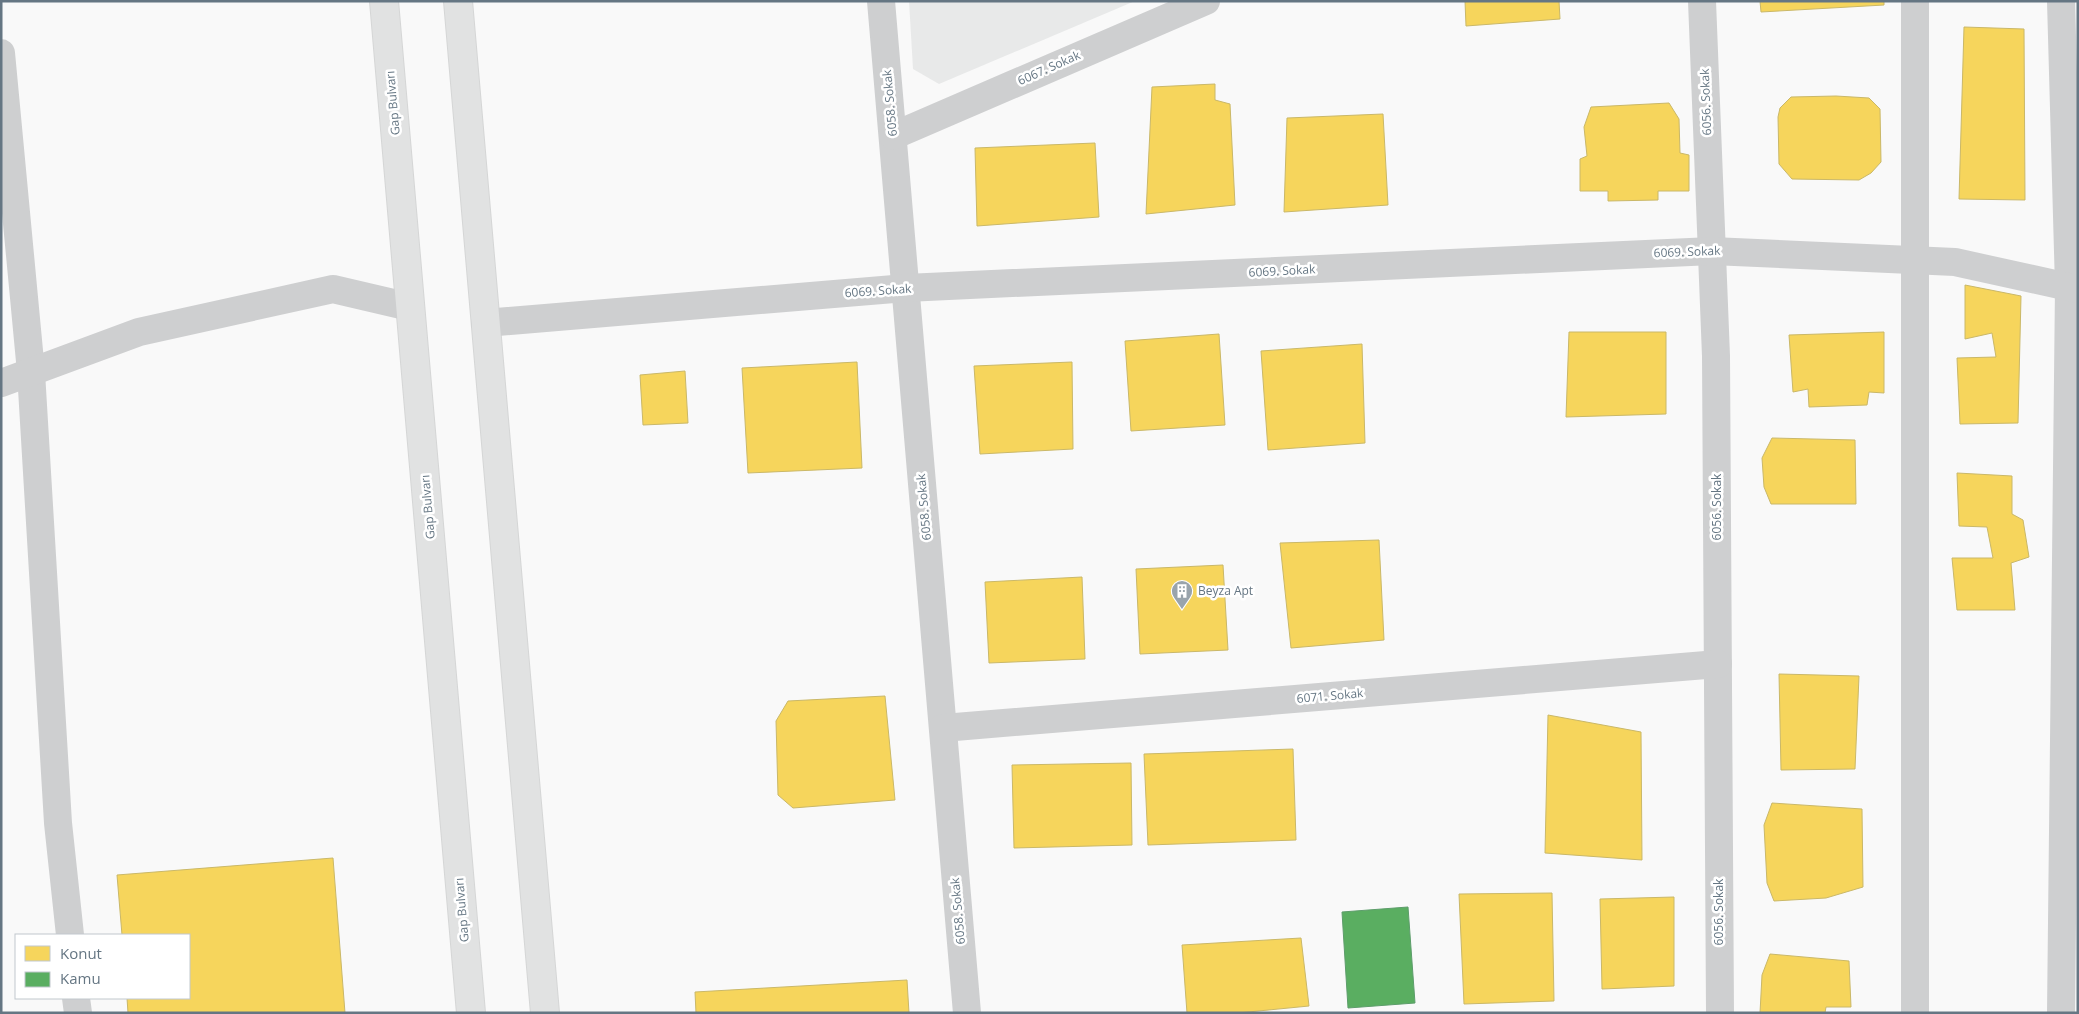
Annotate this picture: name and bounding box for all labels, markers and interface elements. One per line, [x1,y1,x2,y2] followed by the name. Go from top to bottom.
[1015,46,1083,89] street label: 6067. Sokak
[878,68,901,137] street label: 6058. Sokak
[1696,68,1715,136] street label: 6056. Sokak
[381,70,404,136] street label: Gap Bulvarı
[1653,242,1721,261] street label: 6069. Sokak
[1248,260,1316,281] street label: 6069. Sokak
[844,280,913,301] street label: 6069. Sokak
[912,472,935,541] street label: 6058. Sokak
[1708,473,1725,540] street label: 6056. Sokak
[416,474,439,540] street label: Gap Bulvarı
[1170,579,1194,610] building icon: Beyza Apt
[1198,582,1253,599] place label: Beyza Apt
[1296,684,1365,707] street label: 6071. Sokak
[946,876,969,945] street label: 6058. Sokak
[450,877,473,943] street label: Gap Bulvarı
[1710,878,1727,945] street label: 6056. Sokak
[15,934,190,999] legend
[60,943,102,963] text: Konut
[60,968,101,988] text: Kamu

